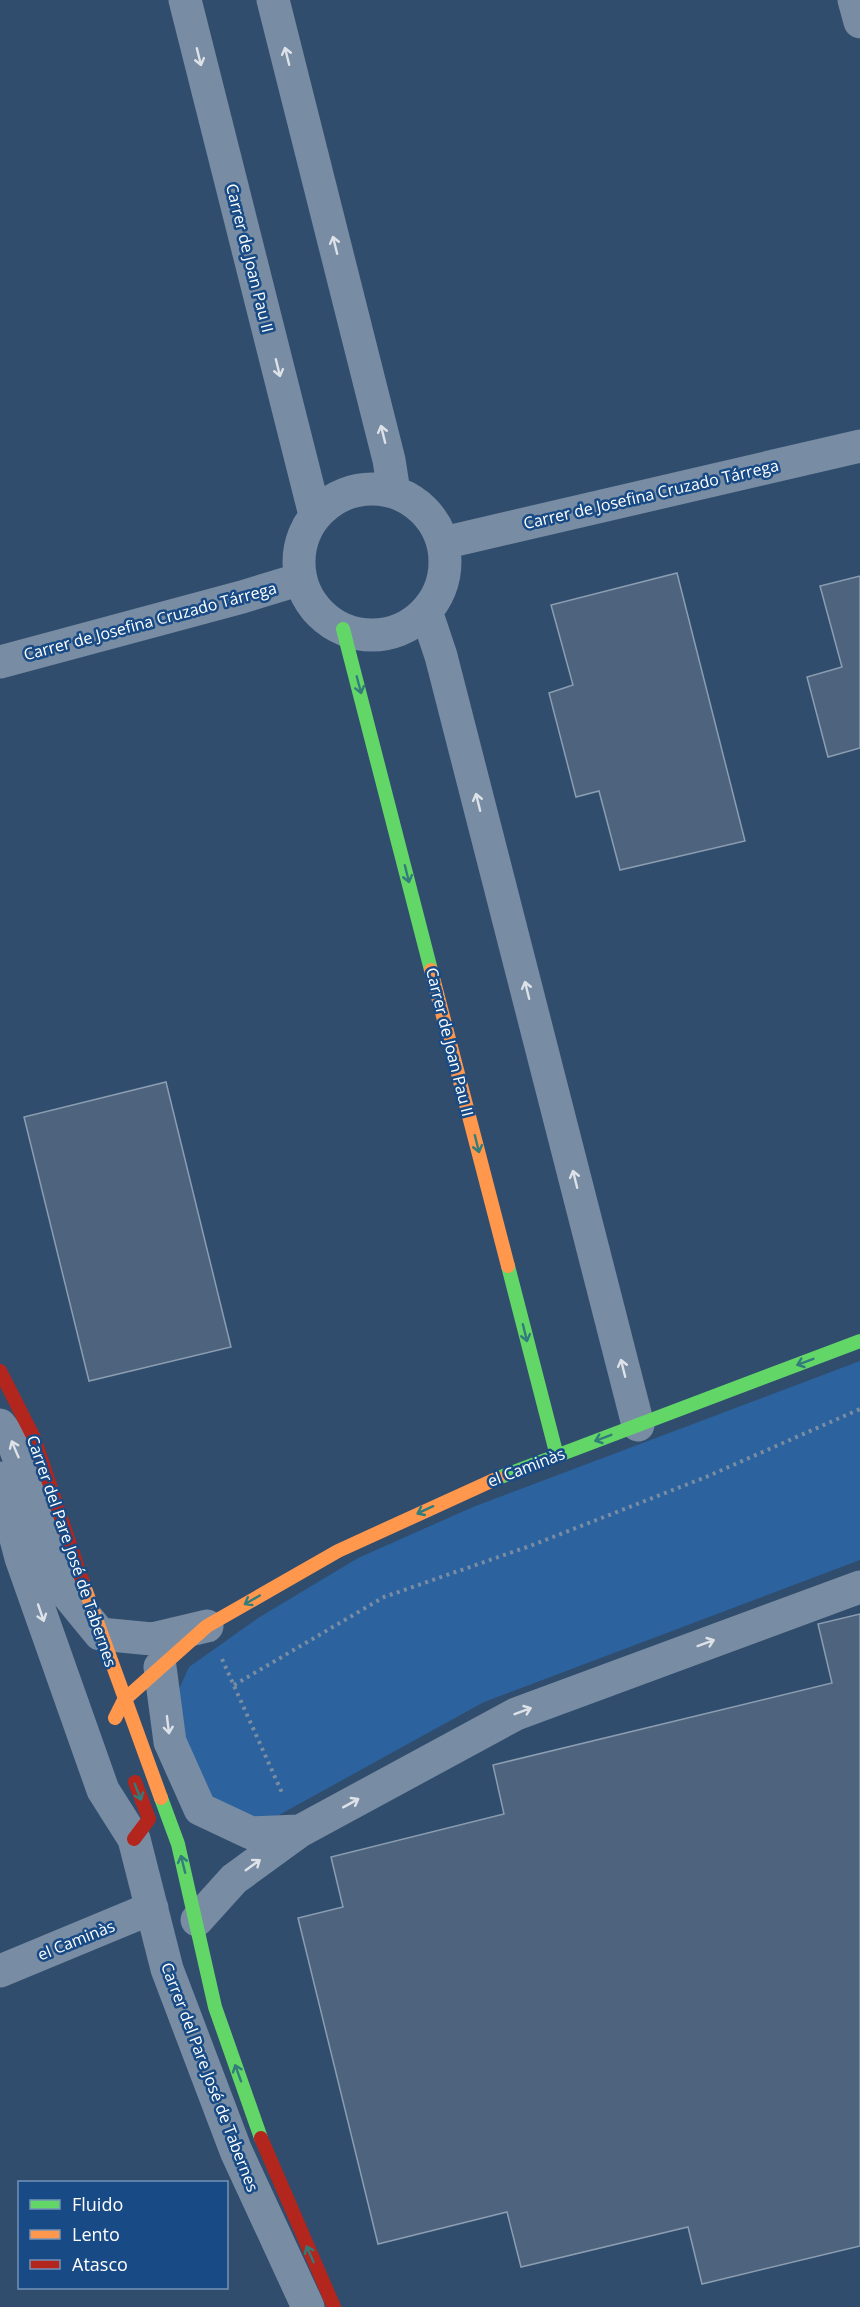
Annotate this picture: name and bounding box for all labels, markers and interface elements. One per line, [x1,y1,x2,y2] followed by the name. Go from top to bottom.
[194,47,205,66] one-way arrow
[281,47,292,66] one-way arrow
[221,181,279,335] street label: Carrer de Joan Pau II
[328,236,340,255] one-way arrow
[273,358,285,377] one-way arrow
[376,425,388,444] one-way arrow
[521,454,781,534] street label: Carrer de Josefina Cruzado Tárrega
[21,577,279,665] street label: Carrer de Josefina Cruzado Tárrega
[353,675,365,694] one-way arrow
[472,792,484,811] one-way arrow
[402,864,414,883] one-way arrow
[421,965,479,1119] street label: Carrer de Joan Pau II
[520,981,532,1000] one-way arrow
[471,1135,483,1154] one-way arrow
[568,1170,580,1189] one-way arrow
[520,1323,531,1342] one-way arrow
[796,1357,815,1368] one-way arrow
[617,1359,629,1378] one-way arrow
[22,1432,122,1670] street label: Carrer del Pare José de Tabernes
[594,1433,613,1444] one-way arrow
[8,1441,20,1459] one-way arrow
[484,1442,568,1492] street label: el Caminàs
[417,1504,435,1516] one-way arrow
[244,1595,262,1606] one-way arrow
[36,1603,47,1622] one-way arrow
[696,1637,715,1648] one-way arrow
[514,1705,532,1716] one-way arrow
[162,1715,173,1735] one-way arrow
[134,1782,145,1801] one-way arrow
[342,1797,360,1808] one-way arrow
[176,1854,188,1873] one-way arrow
[244,1859,260,1871] one-way arrow
[34,1915,118,1965] street label: el Caminàs
[156,1959,264,2195] street label: Carrer del Pare José de Tabernes
[232,2064,243,2082] one-way arrow
[18,2181,228,2289] legend
[72,2192,123,2216] text: Fluido
[72,2222,120,2246] text: Lento
[304,2245,316,2263] one-way arrow
[72,2252,128,2276] text: Atasco

